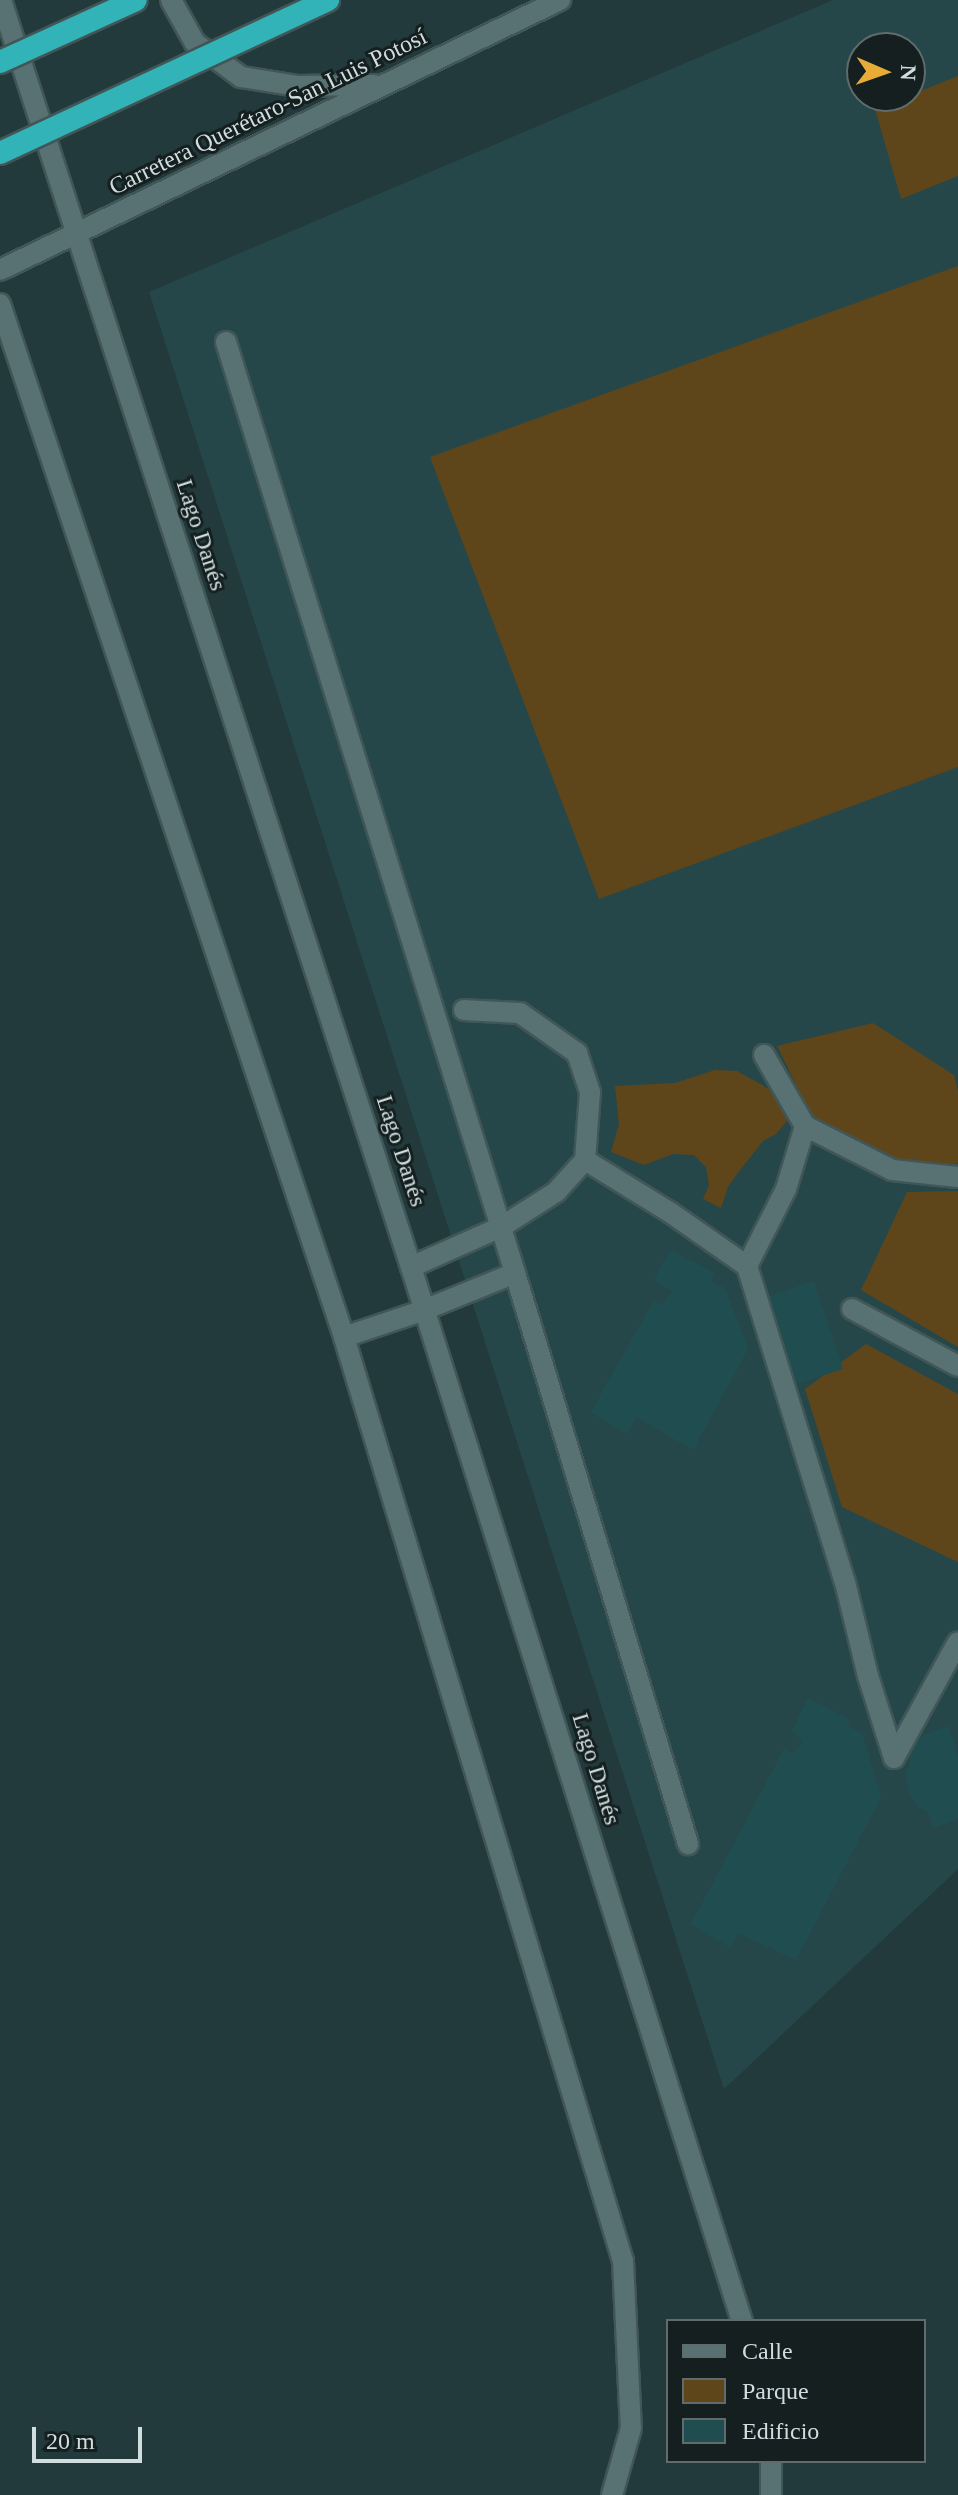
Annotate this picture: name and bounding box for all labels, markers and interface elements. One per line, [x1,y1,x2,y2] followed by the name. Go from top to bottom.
[104,22,432,202] street label: Carretera Querétaro-San Luis Potosí
[846,32,926,112] north arrow
[896,64,921,81] text: N
[169,476,233,594] street label: Lago Danés
[369,1092,433,1210] street label: Lago Danés
[565,1710,627,1828] street label: Lago Danés
[666,2319,926,2463] legend
[742,2338,793,2364] text: Calle
[742,2378,809,2404] text: Parque
[36,2411,146,2461] scale bar
[742,2418,819,2444] text: Edificio
[46,2428,95,2454] text: 20 m

